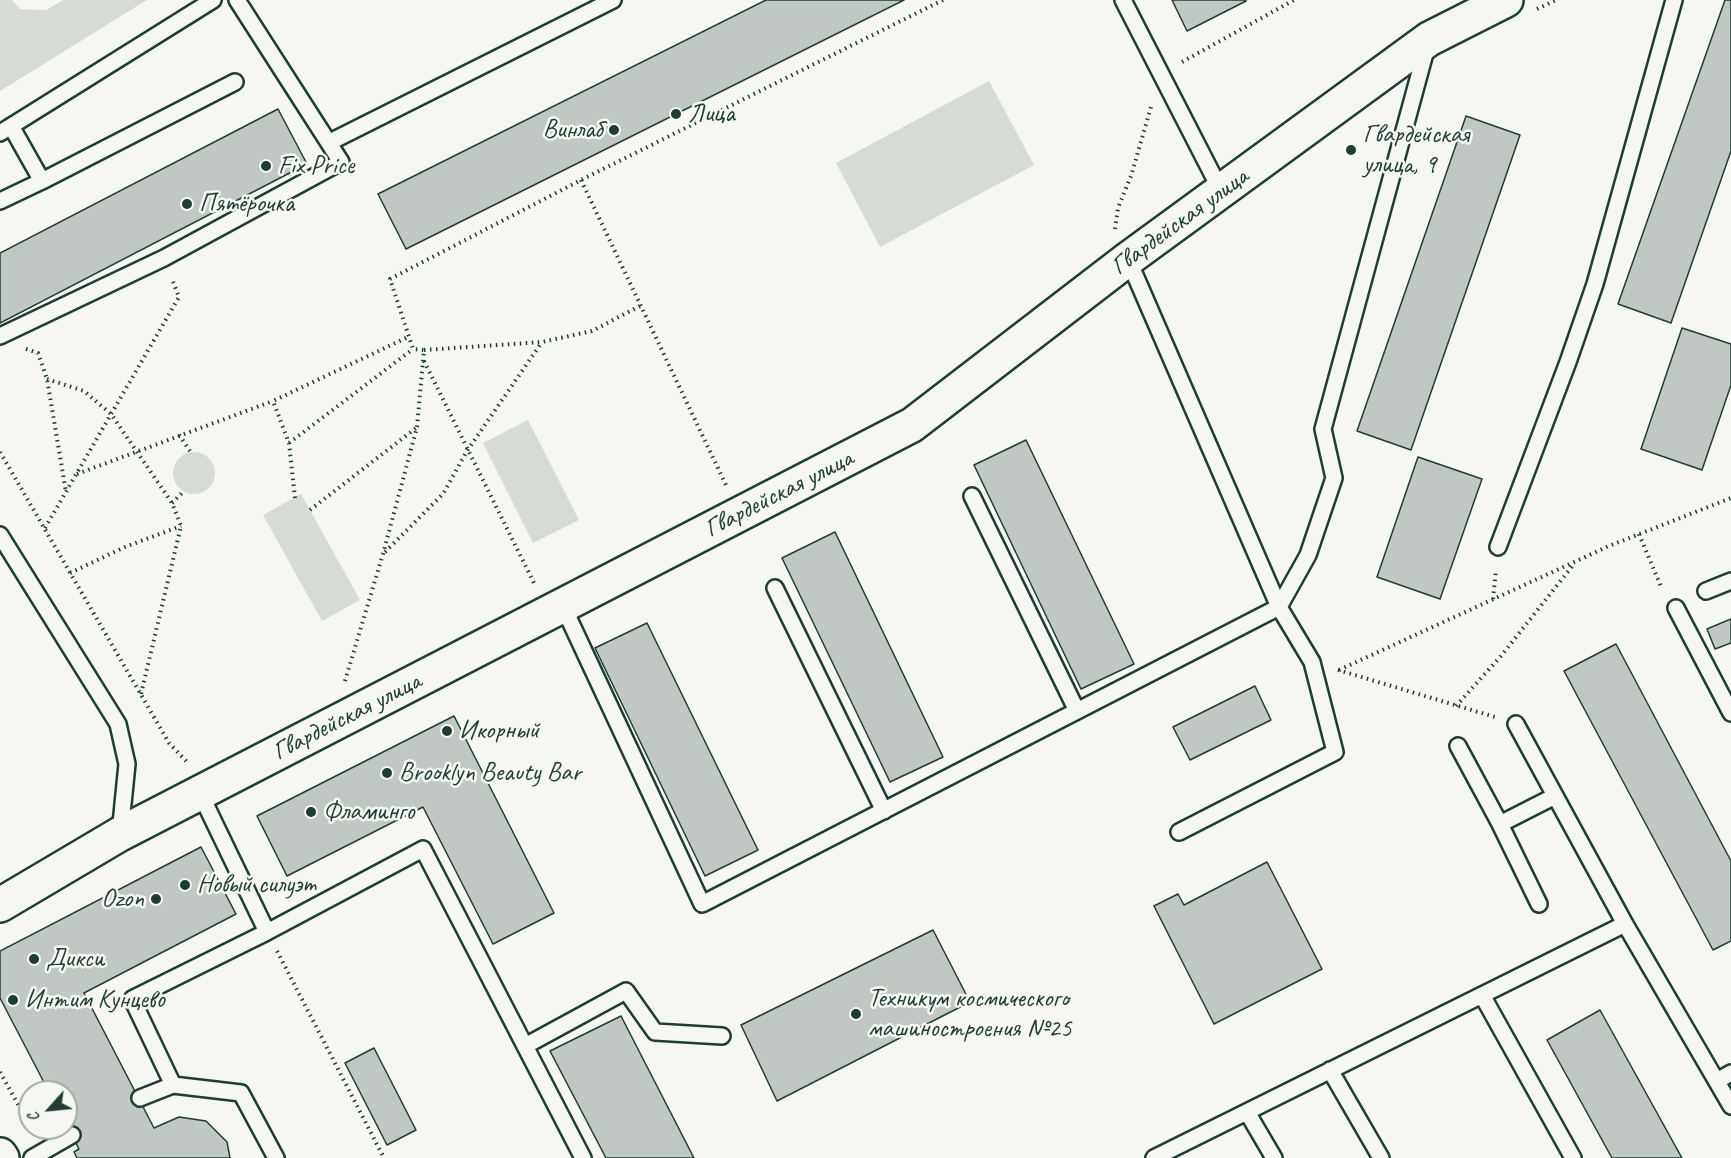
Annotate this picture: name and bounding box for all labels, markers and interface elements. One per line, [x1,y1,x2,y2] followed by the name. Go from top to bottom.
[688,98,735,130] place label: Лица
[669,107,683,121] marker: Лица
[543,114,602,146] place label: Винлаб
[1363,119,1469,180] place label: Гвардейская улица, 9
[607,123,621,137] marker: Винлаб
[1344,143,1358,157] marker: Гвардейская улица, 9
[278,150,354,182] place label: Fix Price
[259,159,273,173] marker: Fix Price
[1105,162,1255,282] street label: Гвардейская улица
[199,188,294,220] place label: Пятёрочка
[180,197,194,211] marker: Пятёрочка
[700,443,858,545] street label: Гвардейская улица
[268,666,426,768] street label: Гвардейская улица
[459,715,539,747] place label: Икорный
[440,724,454,738] marker: Икорный
[399,757,581,789] place label: Brooklyn Beauty Bar
[380,766,394,780] marker: Brooklyn Beauty Bar
[323,796,414,828] place label: Фламинго
[304,805,318,819] marker: Фламинго
[197,869,315,901] place label: Новый силуэт
[178,878,192,892] marker: Новый силуэт
[101,883,144,915] place label: Ozon
[149,892,163,906] marker: Ozon
[46,943,104,975] place label: Дикси
[27,952,41,966] marker: Дикси
[868,983,1071,1044] place label: Техникум космического машиностроения №25
[25,984,165,1016] place label: Интим Кунцево
[6,993,20,1007] marker: Интим Кунцево
[849,1007,863,1021] marker: Техникум космического машиностроения №25
[18,1080,78,1140] north arrow
[23,1109,44,1125] text: С

